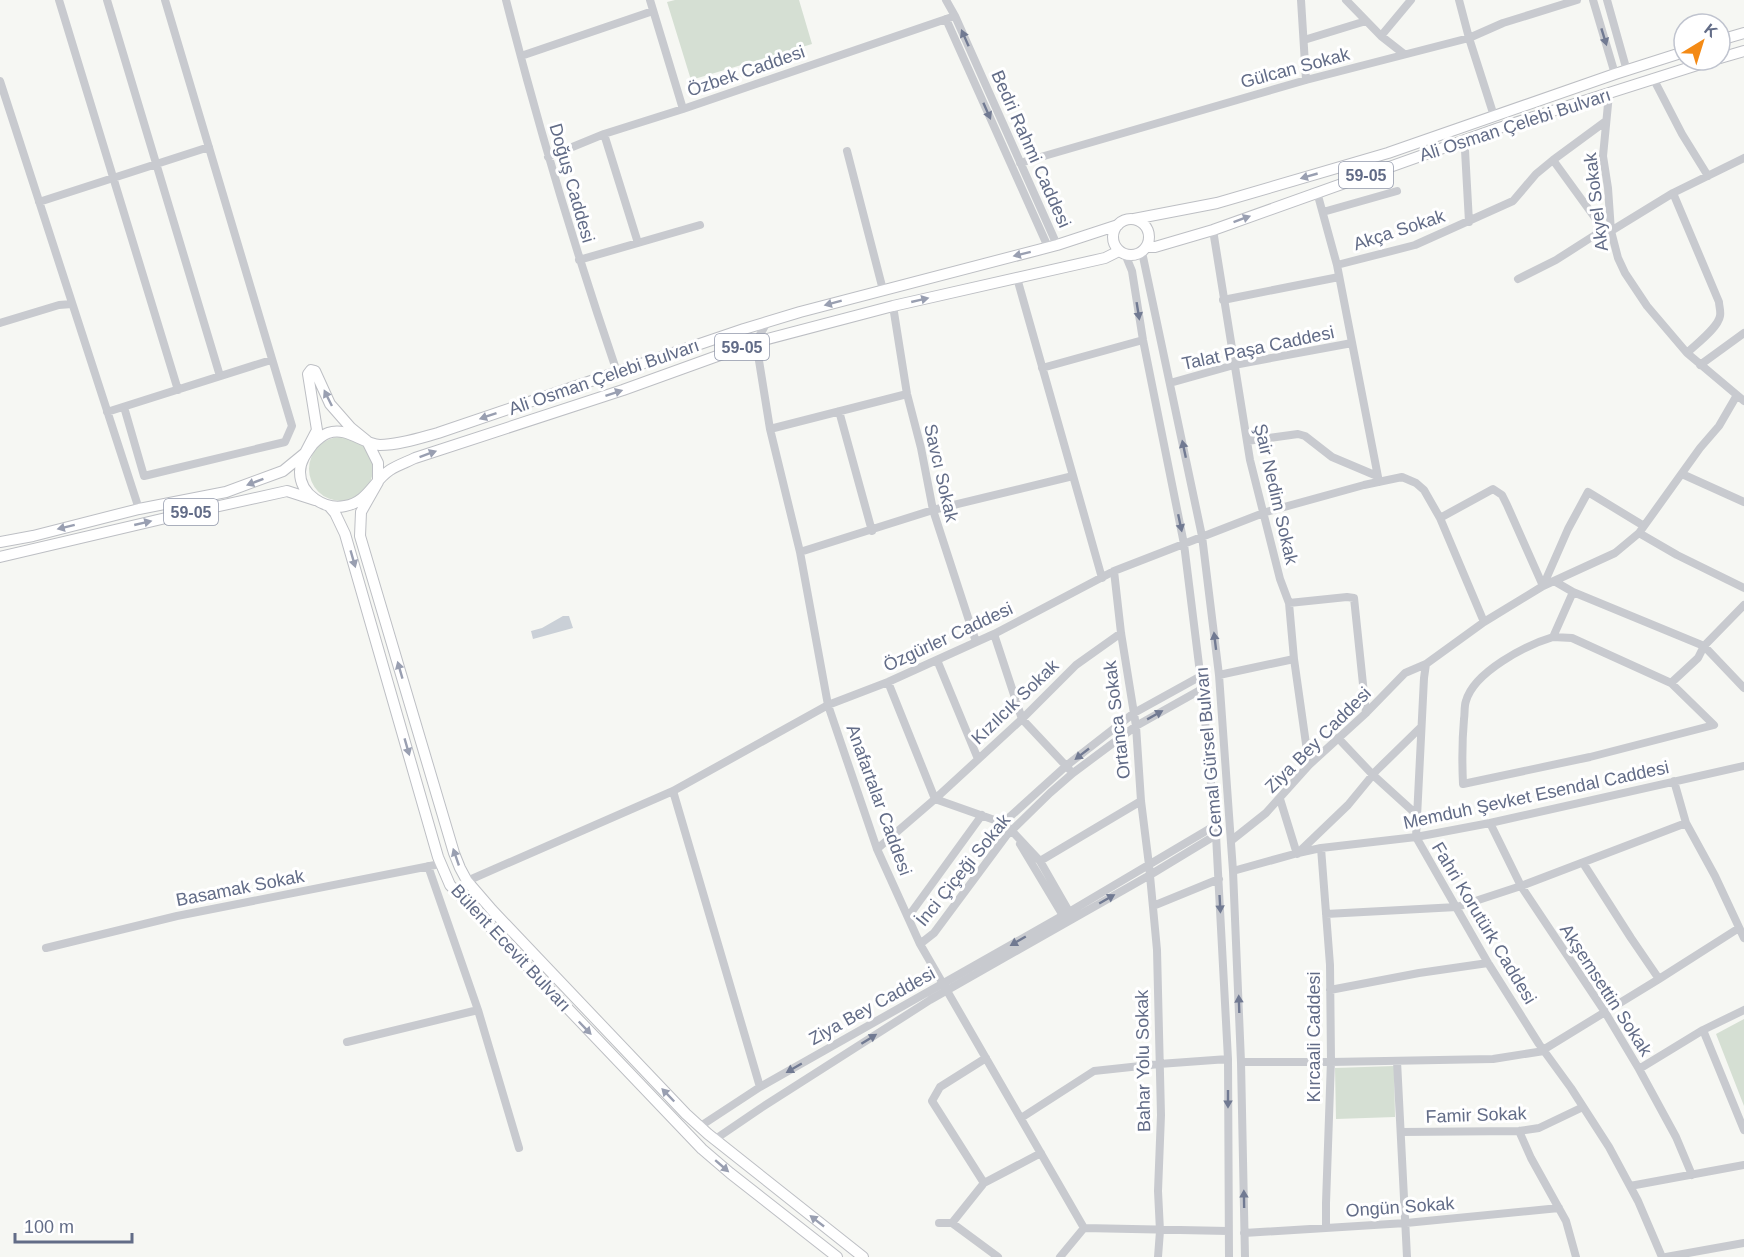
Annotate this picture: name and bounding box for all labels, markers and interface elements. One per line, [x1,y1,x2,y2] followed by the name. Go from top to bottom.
[1672,12,1732,72] north arrow
[1701,20,1721,41] text: K
[960,28,970,46] one-way arrow
[1600,28,1609,46] one-way arrow
[685,42,807,100] street label: Özbek Caddesi
[1238,44,1353,92] street label: Gülcan Sokak
[987,67,1075,231] street label: Bedri Rahmi Caddesi
[1417,85,1613,165] street label: Ali Osman Çelebi Bulvarı
[982,102,992,120] one-way arrow
[545,121,599,245] street label: Doğuş Caddesi
[1580,151,1612,252] street label: Akyel Sokak
[1339,162,1393,188] road number: 59-05
[1300,171,1319,181] one-way arrow
[1351,205,1448,254] street label: Akça Sokak
[1234,214,1252,224] one-way arrow
[1012,250,1030,259] one-way arrow
[911,294,930,304] one-way arrow
[824,299,842,308] one-way arrow
[1134,302,1143,321] one-way arrow
[1180,322,1336,374] street label: Talat Paşa Caddesi
[715,334,769,360] road number: 59-05
[506,335,702,419] street label: Ali Osman Çelebi Bulvarı
[605,388,623,397] one-way arrow
[324,389,333,406] one-way arrow
[479,412,497,422] one-way arrow
[920,422,962,525] street label: Savcı Sokak
[1250,422,1302,567] street label: Şair Nedim Sokak
[1179,439,1188,458] one-way arrow
[420,448,438,458] one-way arrow
[246,478,264,487] one-way arrow
[164,499,218,525] road number: 59-05
[1176,513,1185,532] one-way arrow
[134,517,153,527] one-way arrow
[56,523,75,533] one-way arrow
[349,550,358,568] one-way arrow
[880,598,1016,676] street label: Özgürler Caddesi
[1210,632,1220,651] one-way arrow
[967,655,1063,748] street label: Kızılcık Sokak
[1100,659,1134,780] street label: Ortanca Sokak
[395,661,404,679] one-way arrow
[1192,666,1226,838] street label: Cemal Gürsel Bulvarı
[1261,683,1375,797] street label: Ziya Bey Caddesi
[1147,710,1164,720] one-way arrow
[842,722,916,878] street label: Anafartalar Caddesi
[402,737,412,756] one-way arrow
[1074,747,1090,760] one-way arrow
[1401,757,1671,833] street label: Memduh Şevket Esendal Caddesi
[912,809,1015,930] street label: İnci Çiçeği Sokak
[1428,839,1540,1007] street label: Fahri Korutürk Caddesi
[450,847,460,865] one-way arrow
[174,866,307,910] street label: Basamak Sokak
[447,880,575,1016] street label: Bülent Ecevit Bulvarı
[1099,894,1116,904] one-way arrow
[1216,895,1225,914] one-way arrow
[1556,920,1657,1060] street label: Akşemsettin Sokak
[1010,935,1026,946] one-way arrow
[805,963,939,1049] street label: Ziya Bey Caddesi
[1304,971,1324,1103] street label: Kırcaali Caddesi
[1132,989,1154,1132] street label: Bahar Yolu Sokak
[1234,994,1243,1013] one-way arrow
[578,1020,592,1035] one-way arrow
[861,1034,877,1045] one-way arrow
[785,1062,802,1072] one-way arrow
[662,1088,676,1102] one-way arrow
[1223,1090,1233,1109] one-way arrow
[1425,1103,1528,1127] street label: Famir Sokak
[714,1159,729,1172] one-way arrow
[1239,1189,1248,1208] one-way arrow
[1345,1193,1456,1221] street label: Ongün Sokak
[15,1206,132,1244] scale bar
[809,1214,825,1227] one-way arrow
[24,1217,74,1237] text: 100 m

